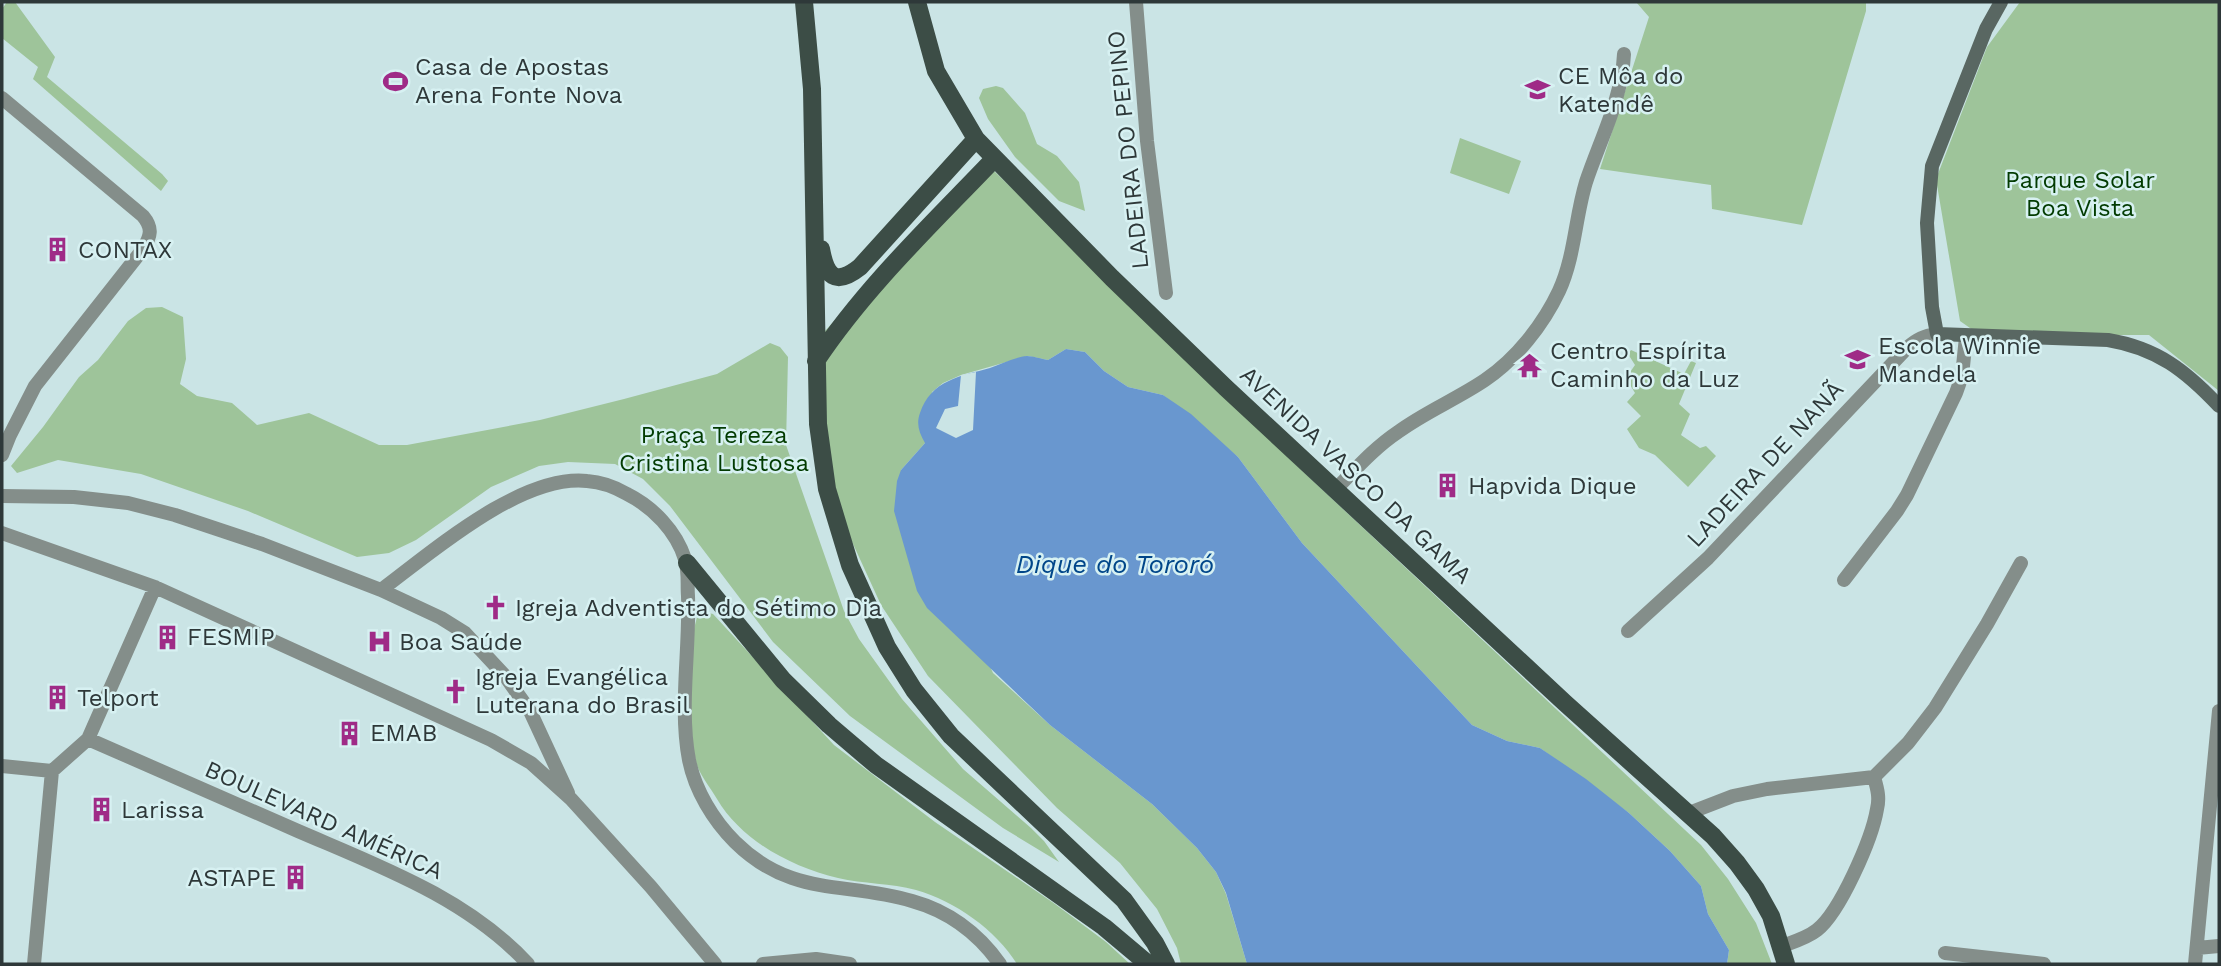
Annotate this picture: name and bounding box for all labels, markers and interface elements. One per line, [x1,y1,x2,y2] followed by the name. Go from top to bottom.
[1102,29,1154,271] street label: LADEIRA DO PEPINO
[415,53,622,109] place label: Casa de Apostas Arena Fonte Nova
[1558,62,1683,118] place label: CE Môa do Katendê
[381,67,409,95] sports icon: Casa de Apostas Arena Fonte Nova
[1524,76,1552,104] school or university icon: CE Môa do Katendê
[2005,166,2155,222] park label: Parque Solar Boa Vista
[44,236,72,264] building icon: CONTAX
[78,236,172,264] place label: CONTAX
[1878,332,2041,388] place label: Escola Winnie Mandela
[1550,337,1740,393] place label: Centro Espírita Caminho da Luz
[1844,346,1872,374] school or university icon: Escola Winnie Mandela
[1516,351,1544,379] temple icon: Centro Espírita Caminho da Luz
[1234,360,1478,590] street label: AVENIDA VASCO DA GAMA
[1681,375,1849,553] street label: LADEIRA DE NANÃ
[619,421,809,477] park label: Praça Tereza Cristina Lustosa
[1434,472,1462,500] building icon: Hapvida Dique
[1468,472,1637,500] place label: Hapvida Dique
[1016,549,1214,579] water label: Dique do Tororó
[481,594,509,622] church icon: Igreja Adventista do Sétimo Dia
[515,594,882,622] place label: Igreja Adventista do Sétimo Dia
[153,623,181,651] building icon: FESMIP
[187,623,275,651] place label: FESMIP
[365,628,393,656] hospital icon: Boa Saúde
[399,628,523,656] place label: Boa Saúde
[475,663,690,719] place label: Igreja Evangélica Luterana do Brasil
[441,677,469,705] church icon: Igreja Evangélica Luterana do Brasil
[43,684,71,712] building icon: Telport
[77,684,159,712] place label: Telport
[336,719,364,747] building icon: EMAB
[370,719,437,747] place label: EMAB
[201,755,448,885] street label: BOULEVARD AMÉRICA
[87,796,115,824] building icon: Larissa
[121,796,204,824] place label: Larissa
[188,864,276,892] place label: ASTAPE
[282,864,310,892] building icon: ASTAPE

